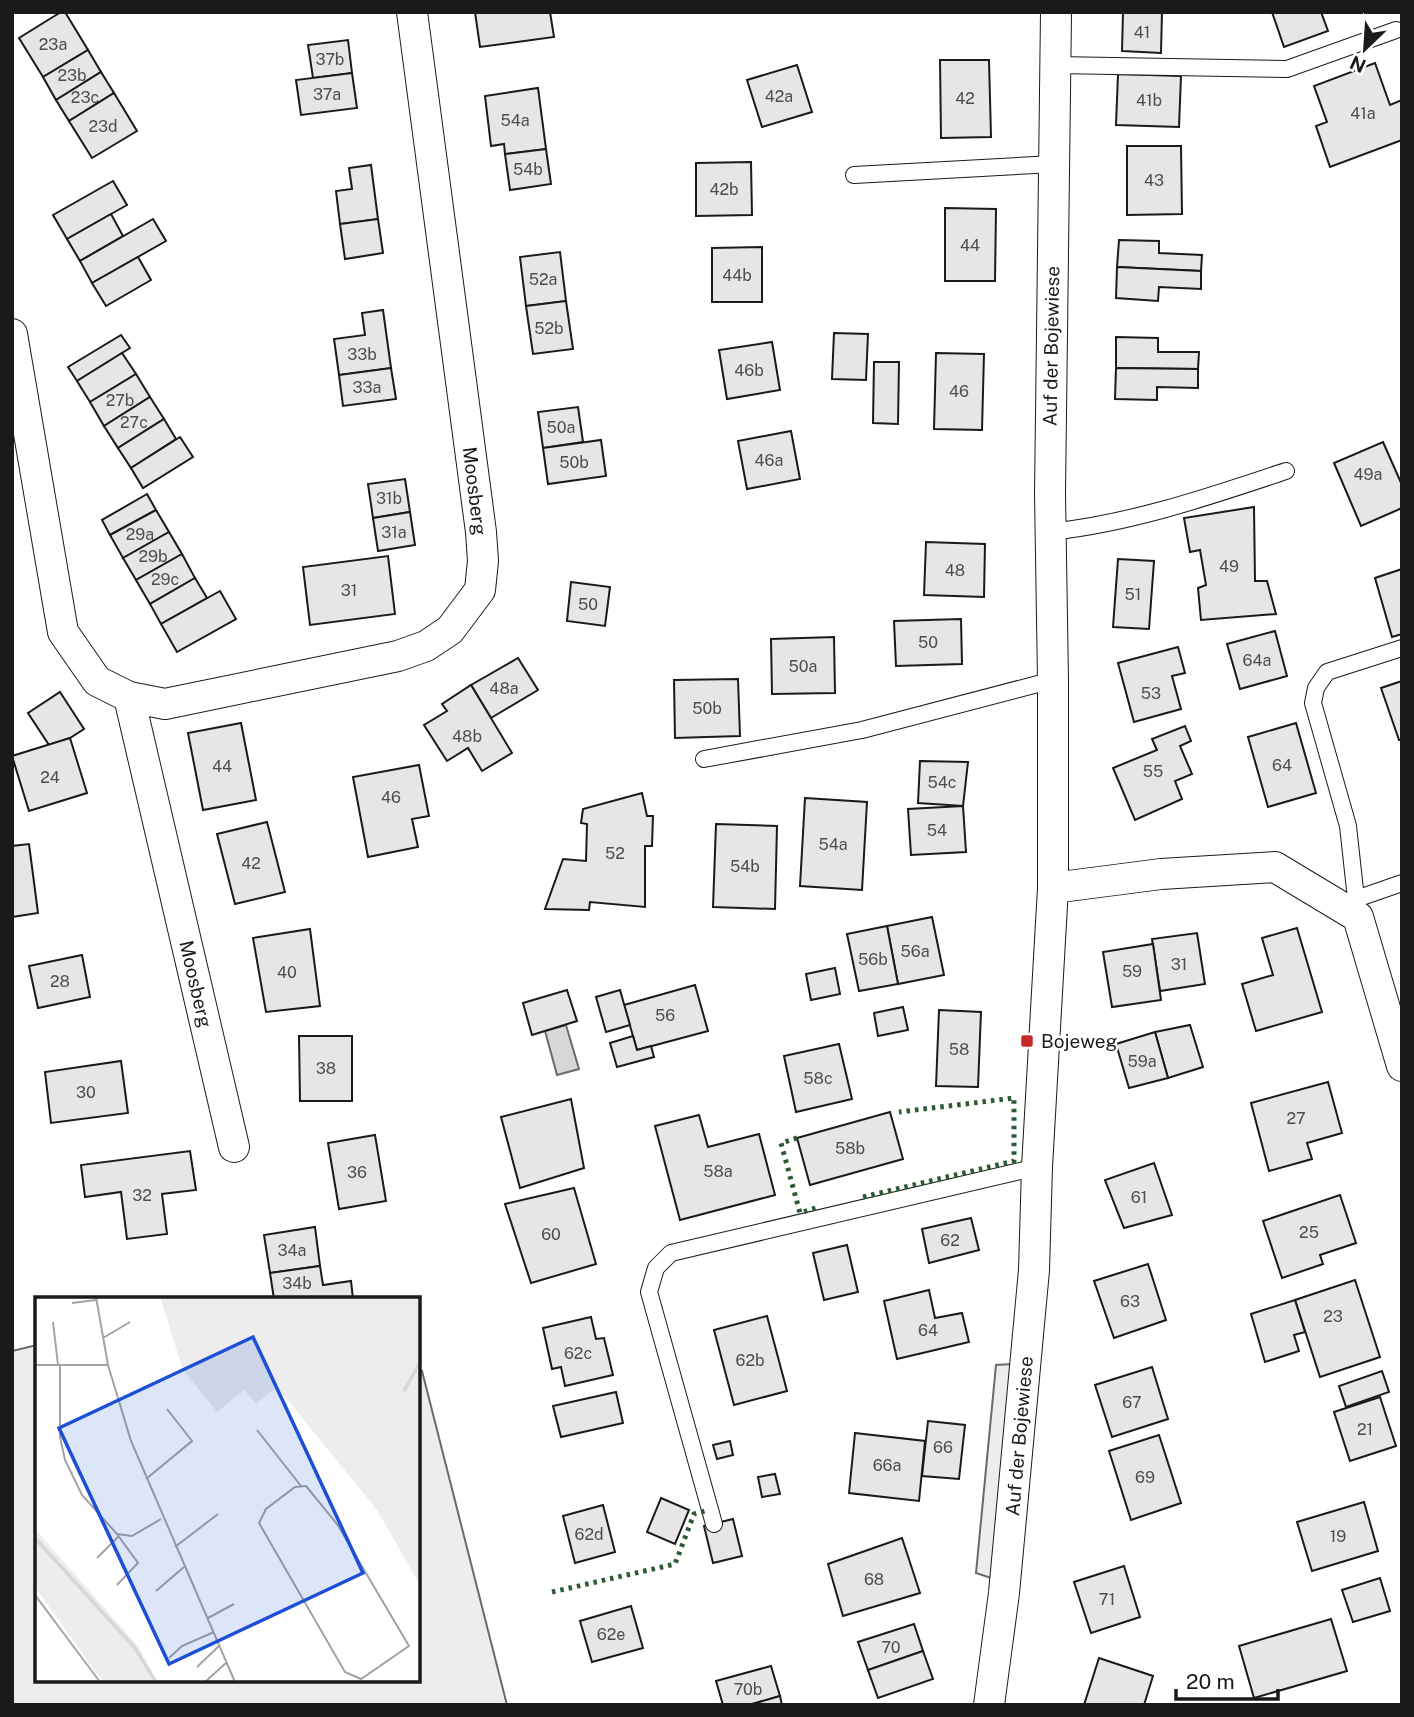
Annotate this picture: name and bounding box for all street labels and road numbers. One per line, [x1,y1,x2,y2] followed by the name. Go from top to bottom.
[1039,266,1063,426] street label: Auf der Bojewiese
[459,446,491,537] street label: Moosberg
[175,938,217,1030] street label: Moosberg
[1001,1355,1037,1517] street label: Auf der Bojewiese

